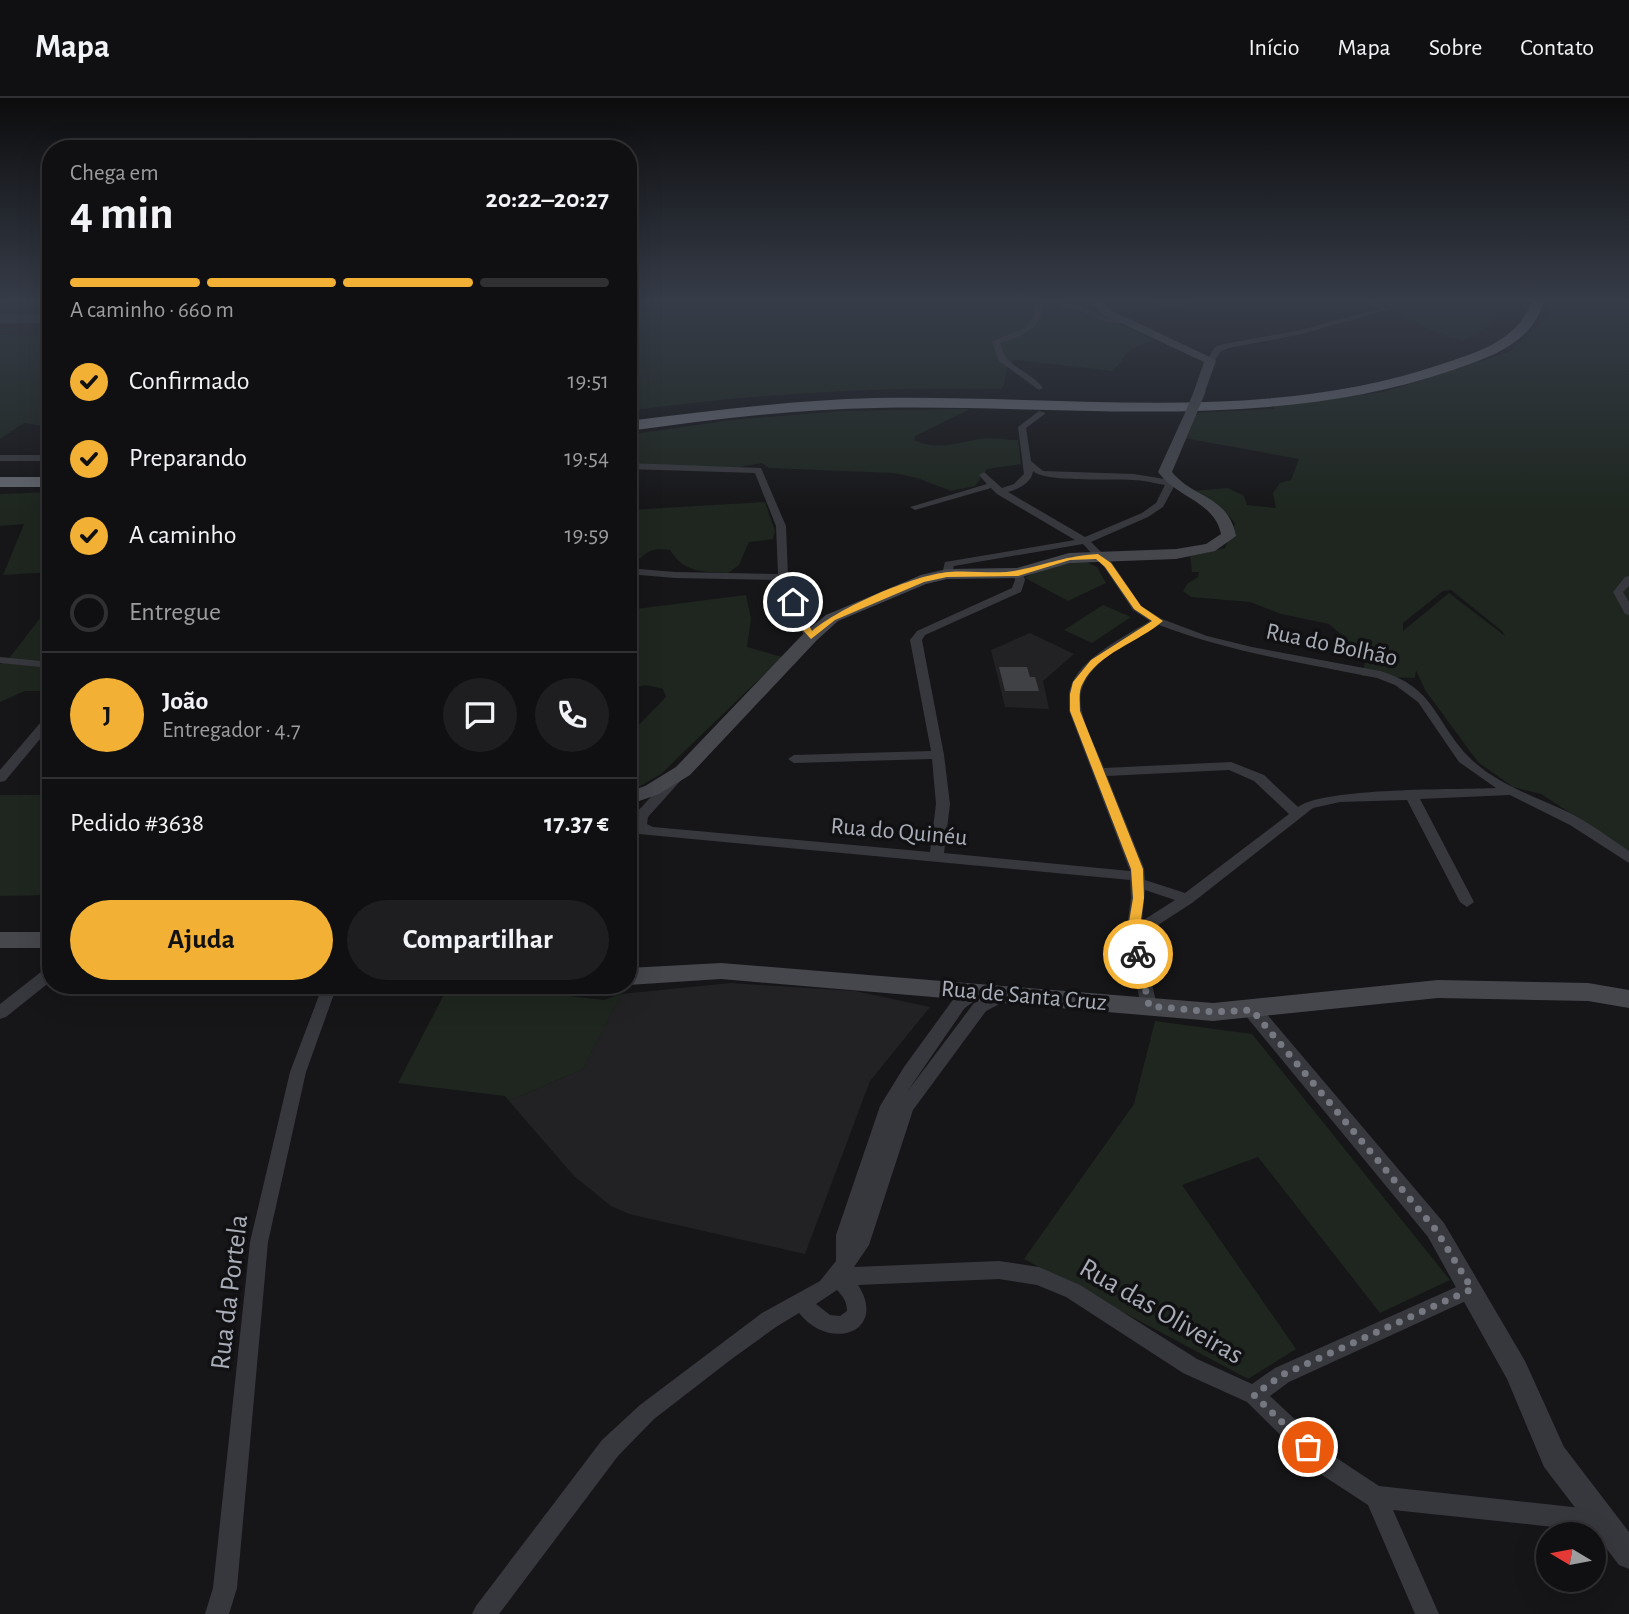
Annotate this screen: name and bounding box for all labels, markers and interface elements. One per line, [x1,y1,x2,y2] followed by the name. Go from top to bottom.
[35,31,110,64] text: Mapa
[1248,36,1300,60] text: Início
[1338,36,1391,60] text: Mapa
[1429,36,1482,60] text: Sobre
[1520,36,1594,60] text: Contato
[70,162,159,185] text: Chega em
[486,186,609,212] text: 20:22–20:27
[70,191,174,237] text: 4 min
[70,299,234,322] text: A caminho · 660 m
[70,363,108,401] icon: check
[129,368,250,394] text: Confirmado
[567,370,609,393] text: 19:51
[70,440,108,478] icon: check
[129,445,247,471] text: Preparando
[564,447,609,470] text: 19:54
[70,517,108,555] icon: check
[129,522,237,548] text: A caminho
[565,524,609,547] text: 19:59
[763,572,823,632] pin
[774,583,812,621] icon: home
[129,599,221,625] text: Entregue
[1264,619,1400,671] street label: Rua do Bolhão
[443,678,517,752] button: chat
[535,678,609,752] button: phone
[162,688,208,714] text: João
[103,702,111,728] text: J
[162,719,301,742] text: Entregador · 4.7
[70,810,204,836] text: Pedido #3638
[544,810,609,836] text: 17.37 €
[829,814,968,850] street label: Rua do Quinéu
[70,900,333,980] button: Ajuda
[347,900,609,980] button: Compartilhar
[1103,919,1173,989] courier
[1119,935,1157,973] icon: bike
[940,977,1108,1015] street label: Rua de Santa Cruz
[207,1213,253,1371] street label: Rua da Portela
[1074,1254,1248,1370] street label: Rua das Oliveiras
[1278,1417,1338,1477] pin
[1289,1428,1327,1466] icon: bag
[1536,1522,1606,1592] north arrow
[1536,1522,1606,1592] map controls

